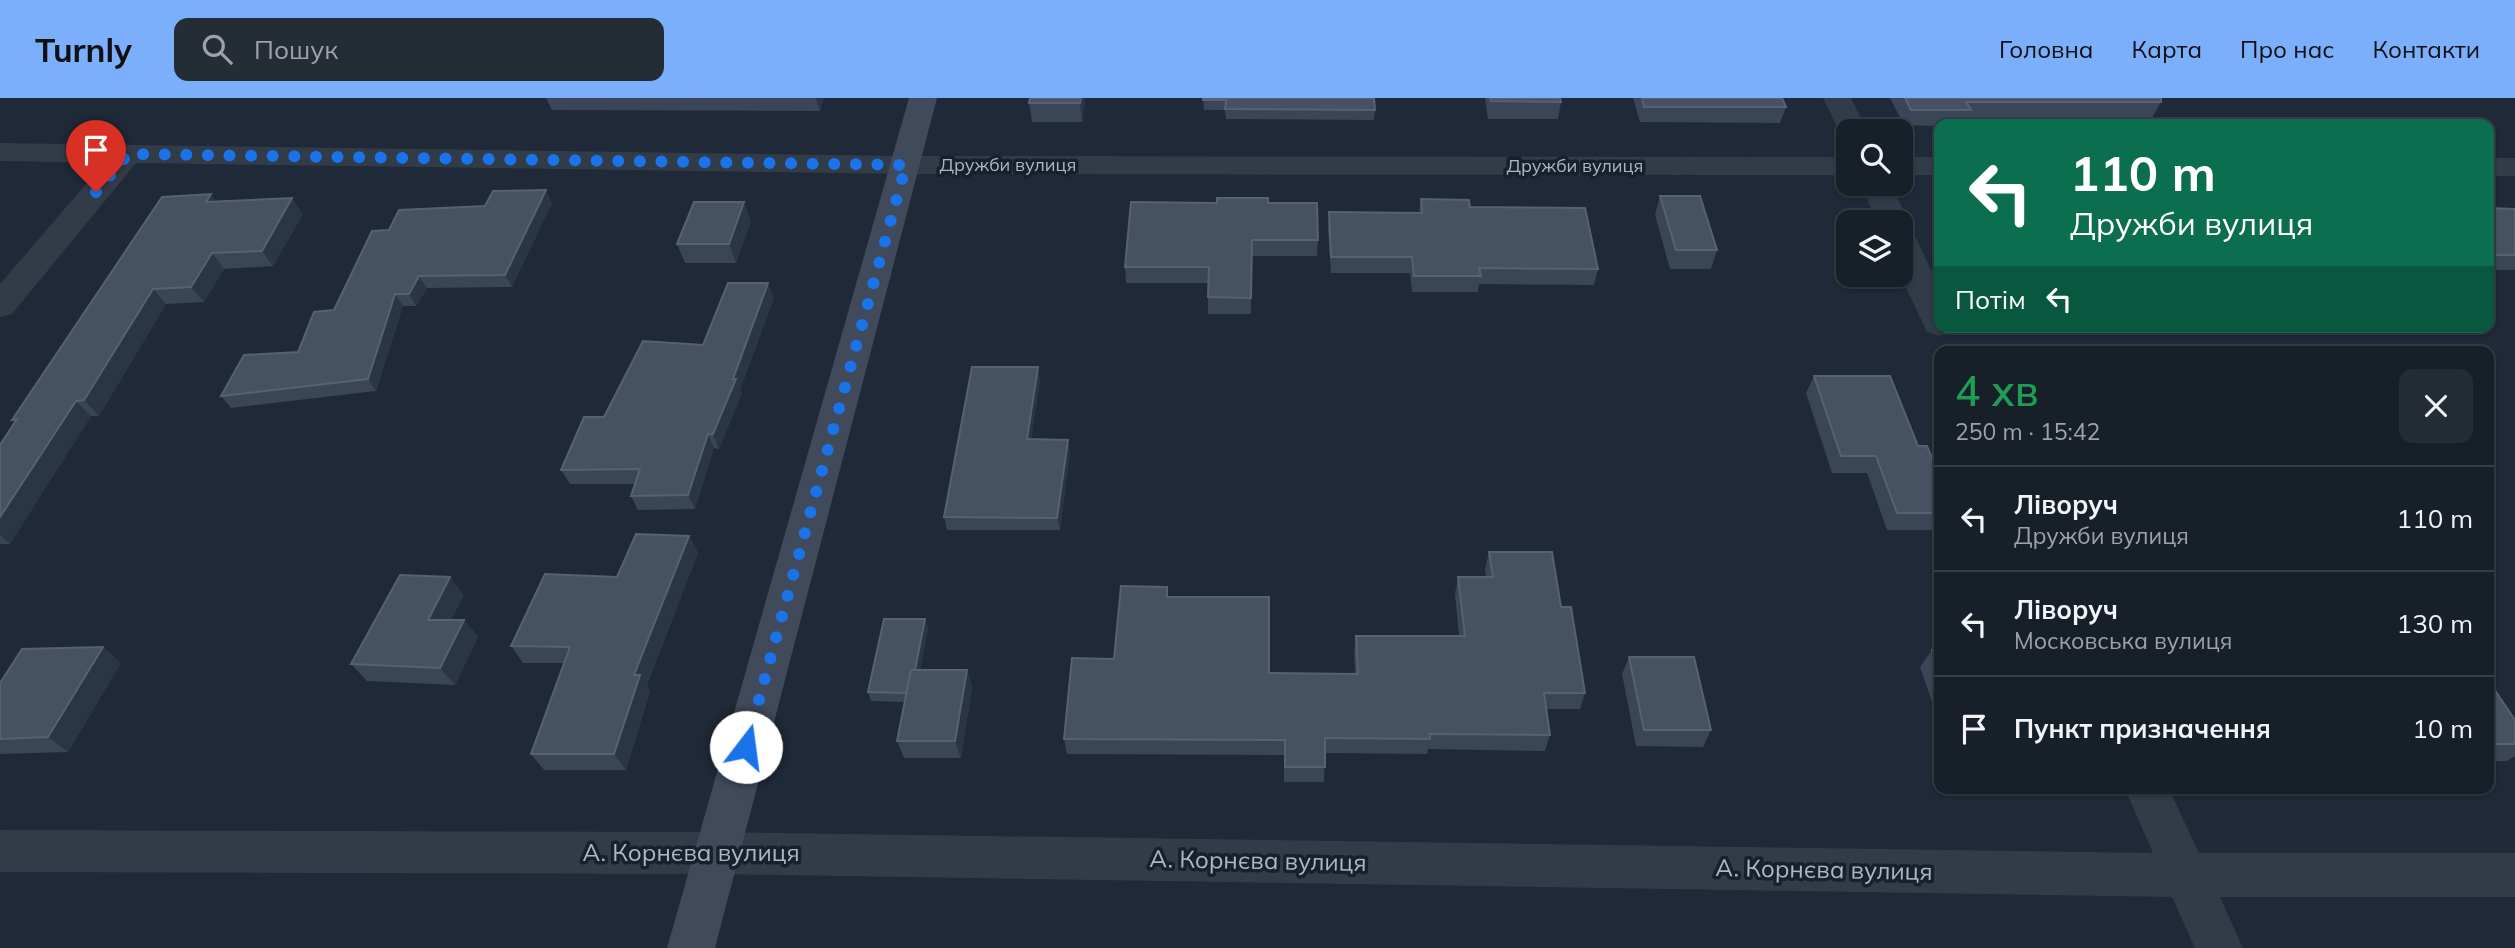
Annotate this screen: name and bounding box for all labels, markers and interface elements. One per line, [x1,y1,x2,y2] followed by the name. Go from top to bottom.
[174,18,664,81] search box
[35,29,132,70] text: Turnly
[198,30,236,68] icon: search
[254,33,338,66] text: Пошук
[1999,34,2093,64] text: Головна
[2131,34,2202,64] text: Карта
[2240,34,2334,64] text: Про нас
[2372,34,2480,64] text: Контакти
[1836,119,1913,287] map controls
[1836,119,1913,196] button: search
[66,120,126,192] pin
[77,131,115,169] icon: arrive
[2070,142,2216,203] text: 110 m
[1955,147,2046,238] icon: left
[940,153,1076,176] street label: Дружби вулиця
[1507,154,1643,177] street label: Дружби вулиця
[2070,203,2313,243] text: Дружби вулиця
[1836,210,1913,287] button: layers
[2040,280,2078,318] icon: left
[1955,283,2026,316] text: Потім
[1955,364,2039,417] text: 4 хв
[2399,369,2473,443] button: close
[1955,417,2100,446] text: 250 m · 15:42
[2014,488,2118,521] text: Ліворуч
[1955,500,1993,538] icon: left
[2397,502,2473,535] text: 110 m
[2014,521,2189,550] text: Дружби вулиця
[2014,593,2118,626] text: Ліворуч
[1955,605,1993,643] icon: left
[2397,607,2473,640] text: 130 m
[2014,626,2232,655] text: Московська вулиця
[709,710,783,784] position arrow
[1955,710,1993,748] icon: arrive
[2014,712,2271,745] text: Пункт призначення
[2412,712,2473,745] text: 10 m
[582,837,800,867] street label: А. Корнєва вулиця
[1149,843,1367,877] street label: А. Корнєва вулиця
[1715,852,1933,886] street label: А. Корнєва вулиця

